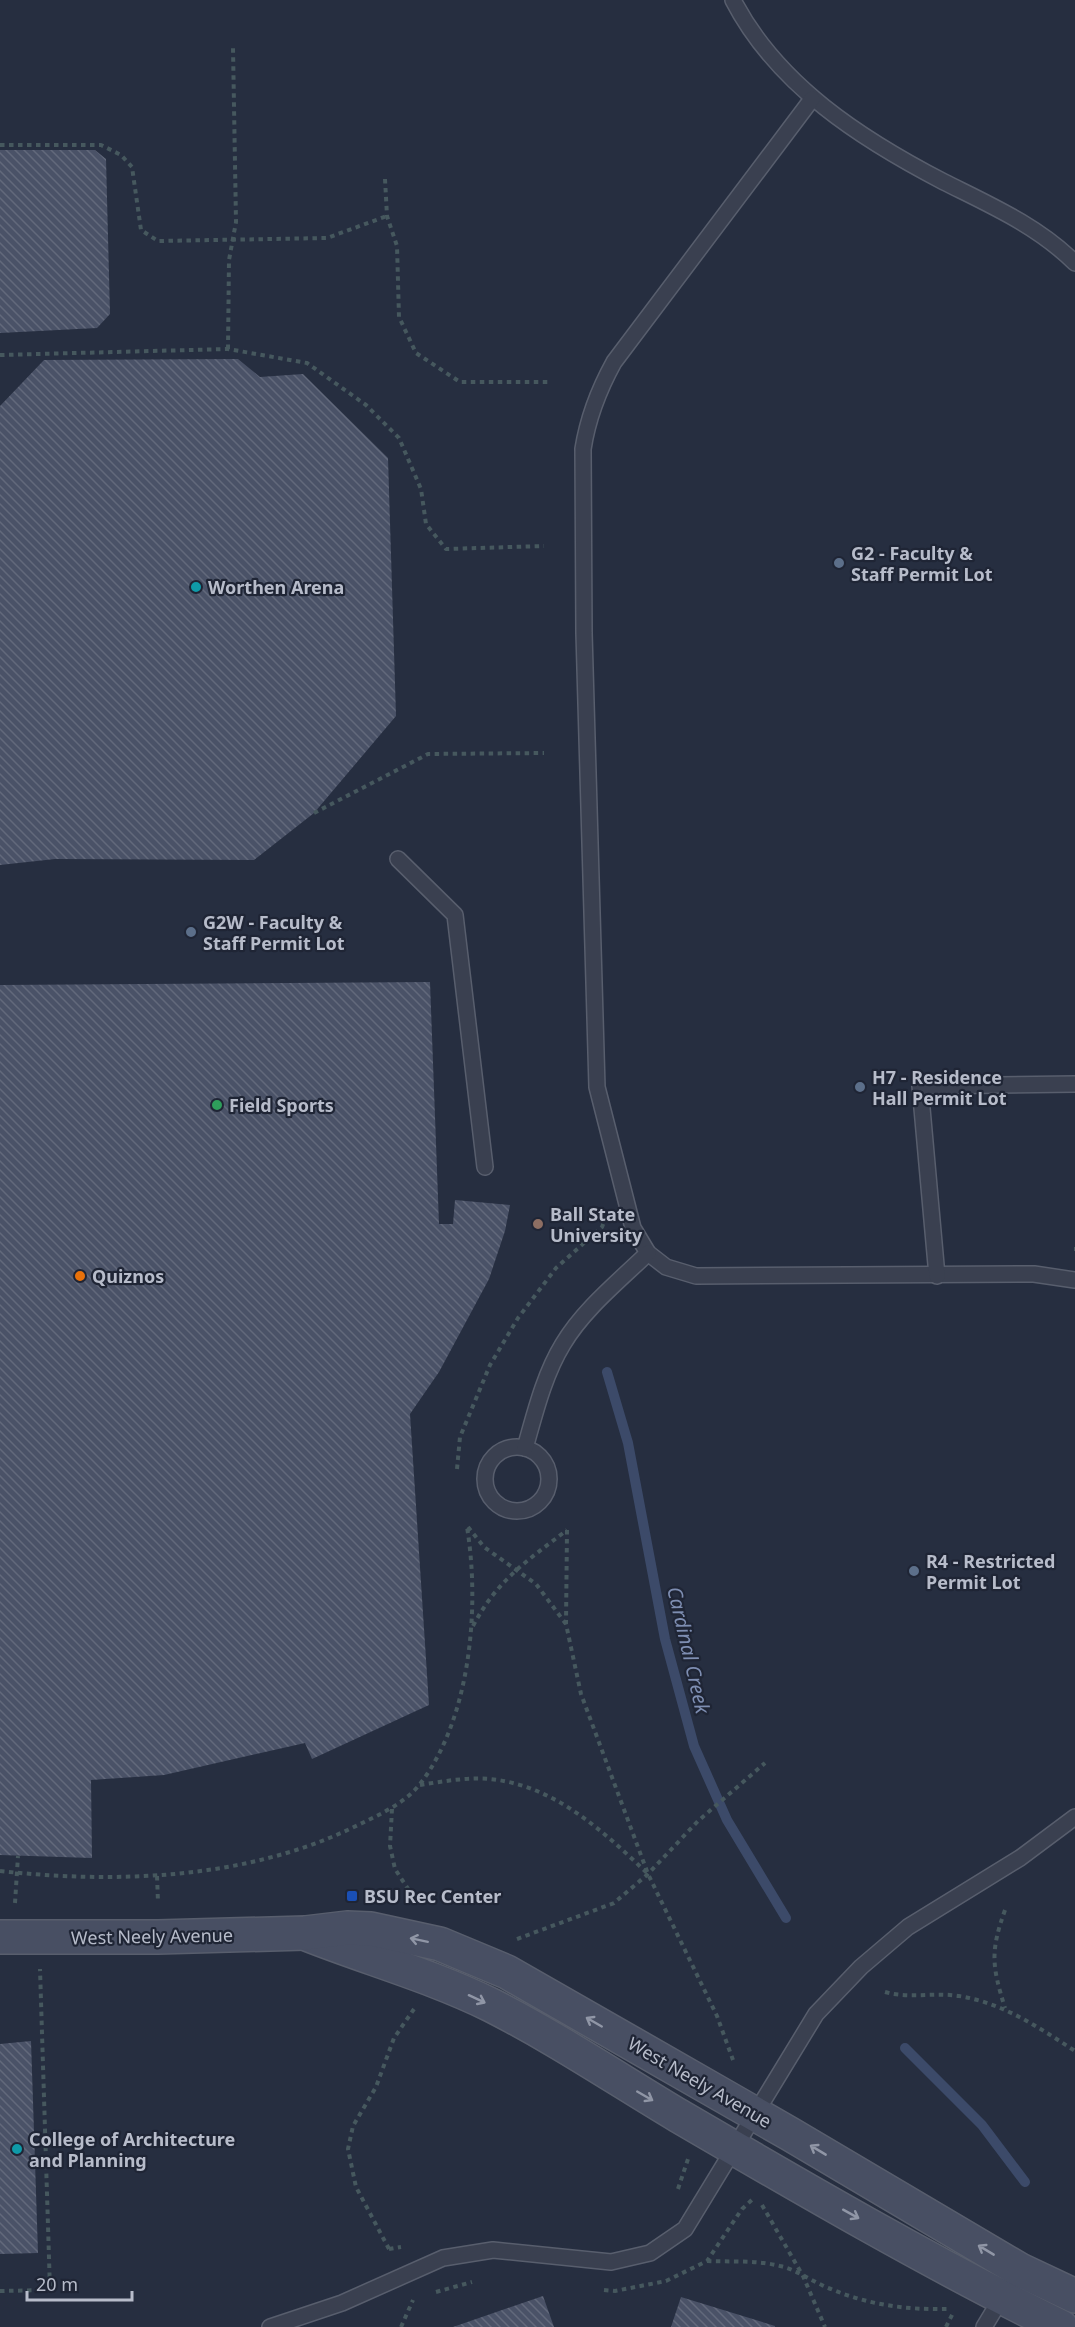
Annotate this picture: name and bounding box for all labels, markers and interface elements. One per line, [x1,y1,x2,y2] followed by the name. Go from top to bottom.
[851,541,993,586] place label: G2 - Faculty & Staff Permit Lot
[832,556,846,570] marker: G2 - Faculty & Staff Permit Lot
[208,575,344,599] place label: Worthen Arena
[189,580,203,594] marker: Worthen Arena
[203,910,345,955] place label: G2W - Faculty & Staff Permit Lot
[184,925,198,939] marker: G2W - Faculty & Staff Permit Lot
[872,1065,1007,1110] place label: H7 - Residence Hall Permit Lot
[853,1080,867,1094] marker: H7 - Residence Hall Permit Lot
[229,1093,334,1117] place label: Field Sports
[210,1098,224,1112] marker: Field Sports
[550,1202,643,1247] place label: Ball State University
[531,1217,545,1231] marker: Ball State University
[92,1264,164,1288] place label: Quiznos
[73,1269,87,1283] marker: Quiznos
[926,1549,1055,1594] place label: R4 - Restricted Permit Lot
[907,1564,921,1578] marker: R4 - Restricted Permit Lot
[661,1584,717,1717] water label: Cardinal Creek
[364,1884,501,1908] place label: BSU Rec Center
[345,1889,359,1903] marker: BSU Rec Center
[71,1923,233,1949] street label: West Neely Avenue
[409,1933,428,1945] one-way arrow
[467,1993,485,2005] one-way arrow
[586,2016,604,2027] one-way arrow
[624,2031,776,2133] street label: West Neely Avenue
[636,2091,654,2102] one-way arrow
[29,2127,235,2172] place label: College of Architecture and Planning
[10,2142,24,2156] marker: College of Architecture and Planning
[810,2144,827,2156] one-way arrow
[842,2208,859,2220] one-way arrow
[978,2243,995,2255] one-way arrow
[27,2264,132,2302] scale bar
[36,2272,78,2296] text: 20 m

